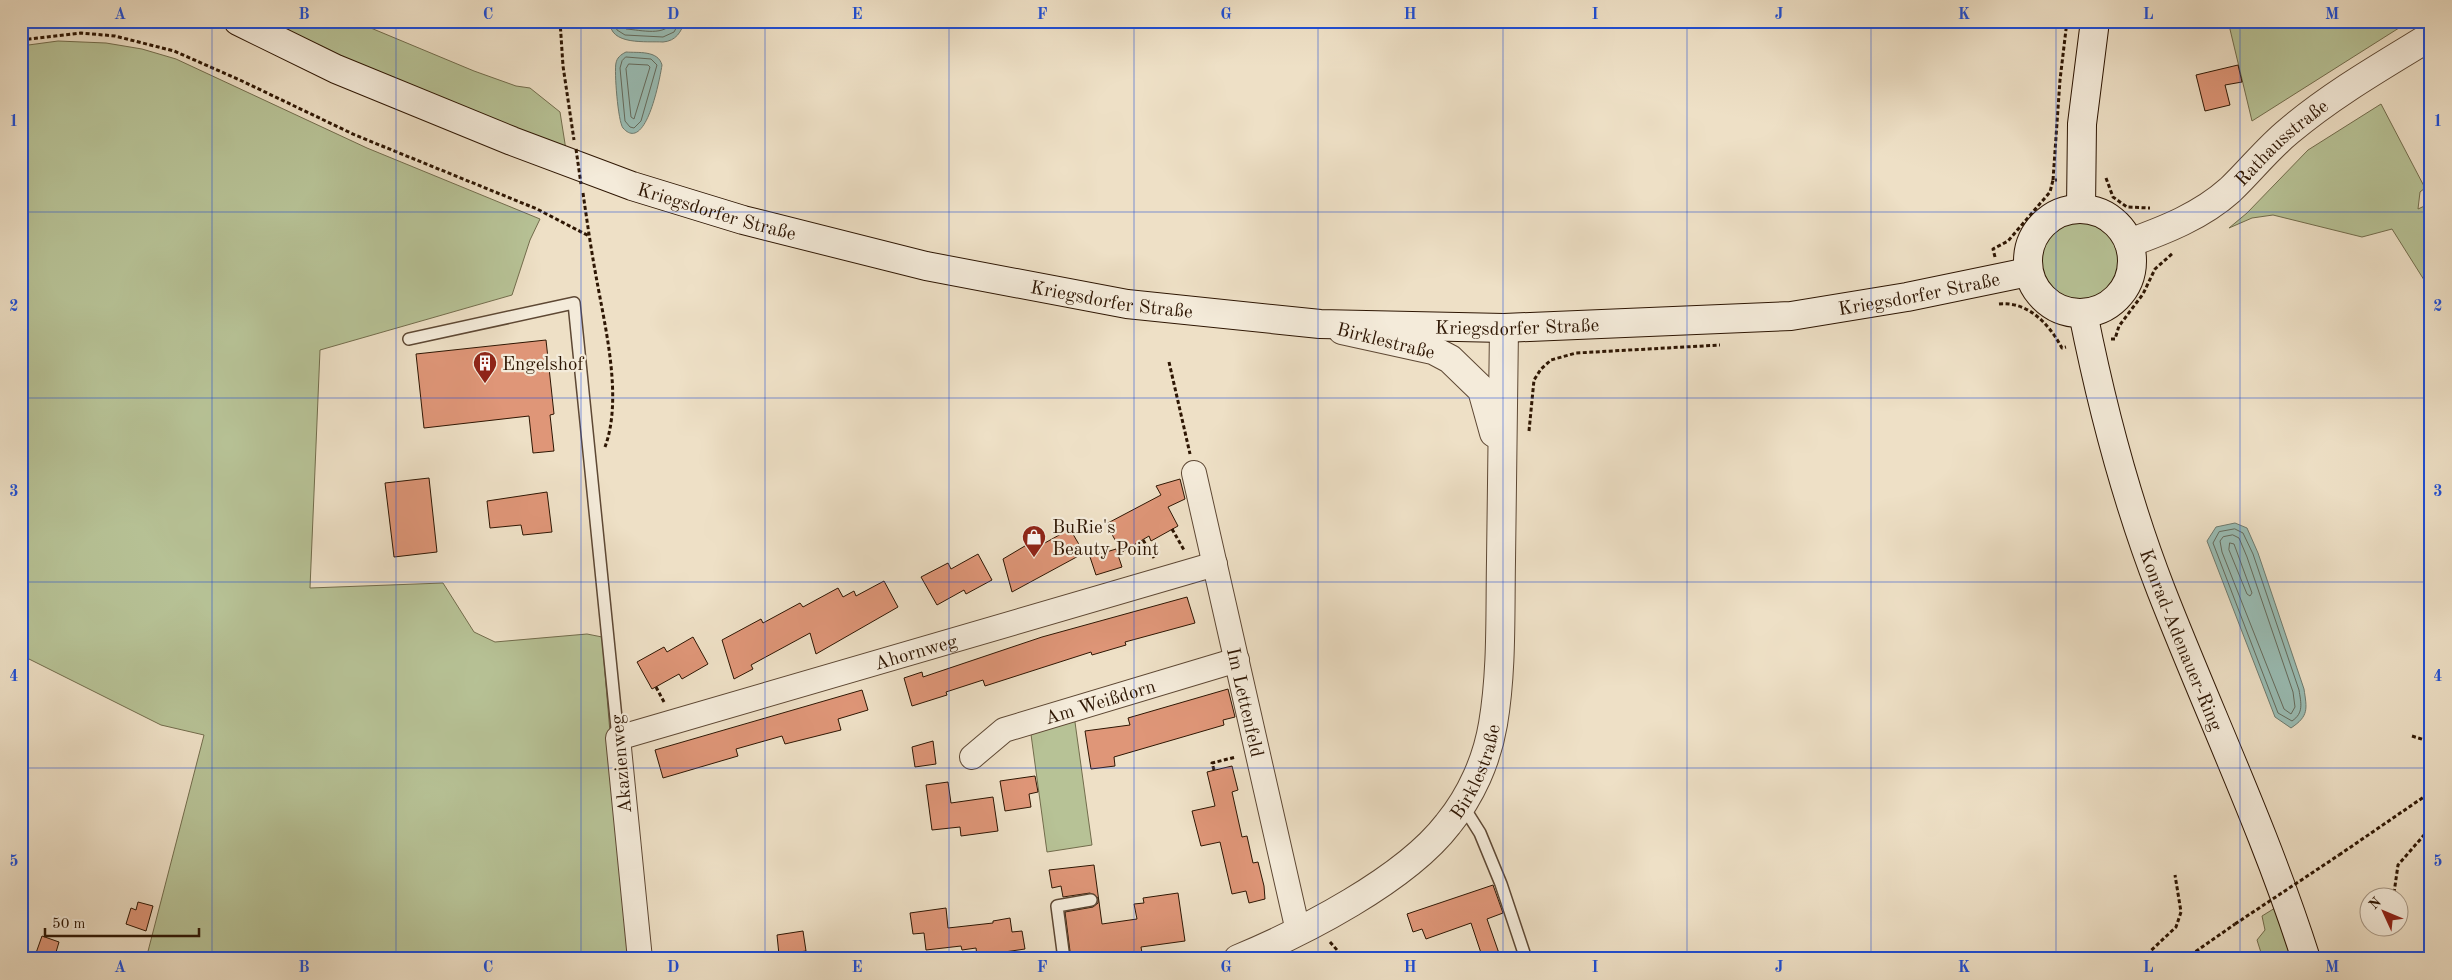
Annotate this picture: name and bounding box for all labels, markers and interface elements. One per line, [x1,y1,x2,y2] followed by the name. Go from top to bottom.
[114,7,126,23] text: A
[298,7,310,23] text: B
[483,7,493,23] text: C
[667,7,679,23] text: D
[851,7,863,23] text: E
[1037,7,1048,23] text: F
[1220,7,1232,23] text: G
[1403,7,1417,23] text: H
[1591,7,1599,23] text: I
[1775,7,1784,23] text: J
[1958,7,1970,23] text: K
[2143,7,2154,23] text: L
[2325,7,2339,23] text: M
[2233,97,2332,191] street label: Rathausstraße
[9,114,19,130] text: 1
[2433,114,2443,130] text: 1
[635,181,798,245] street label: Kriegsdorfer Straße
[1837,271,2002,320] street label: Kriegsdorfer Straße
[1029,279,1194,323] street label: Kriegsdorfer Straße
[9,299,19,315] text: 2
[2433,299,2443,315] text: 2
[1435,317,1600,340] street label: Kriegsdorfer Straße
[1334,321,1436,364] street label: Birklestraße
[472,350,498,384] building icon: Engelshof
[502,356,585,375] place label: Engelshof
[9,484,19,500] text: 3
[2433,484,2443,500] text: 3
[1052,519,1159,560] place label: BuRie's Beauty Point
[1021,524,1047,558] shop icon: BuRie's Beauty Point
[2135,547,2225,735] street label: Konrad-Adenauer-Ring
[873,632,961,675] street label: Ahornweg
[1222,646,1265,759] street label: Im Lettenfeld
[9,669,19,685] text: 4
[2433,669,2443,685] text: 4
[1043,678,1158,729] street label: Am Weißdorn
[609,713,636,814] street label: Akazienweg
[1448,723,1505,823] street label: Birklestraße
[9,854,19,870] text: 5
[2433,854,2443,870] text: 5
[2360,888,2410,938] north arrow
[2367,895,2384,912] text: N
[45,905,199,937] scale bar
[52,917,86,932] text: 50 m
[114,960,126,976] text: A
[298,960,310,976] text: B
[483,960,493,976] text: C
[667,960,679,976] text: D
[851,960,863,976] text: E
[1037,960,1048,976] text: F
[1220,960,1232,976] text: G
[1403,960,1417,976] text: H
[1591,960,1599,976] text: I
[1775,960,1784,976] text: J
[1958,960,1970,976] text: K
[2143,960,2154,976] text: L
[2325,960,2339,976] text: M

